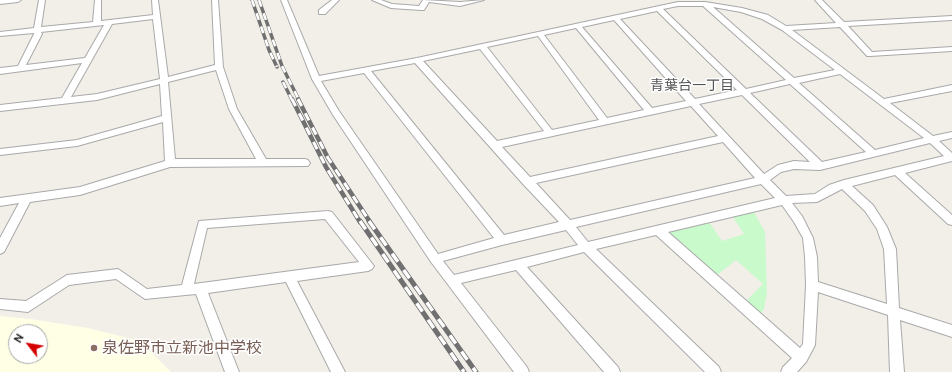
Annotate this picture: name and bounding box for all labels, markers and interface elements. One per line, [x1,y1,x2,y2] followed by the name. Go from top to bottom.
[650,77,734,93] district label: 青葉台一丁目
[8,324,48,364] north arrow
[11,332,26,345] text: N
[102,338,262,358] place label: 泉佐野市立新池中学校
[89,343,99,353] marker: 泉佐野市立新池中学校

